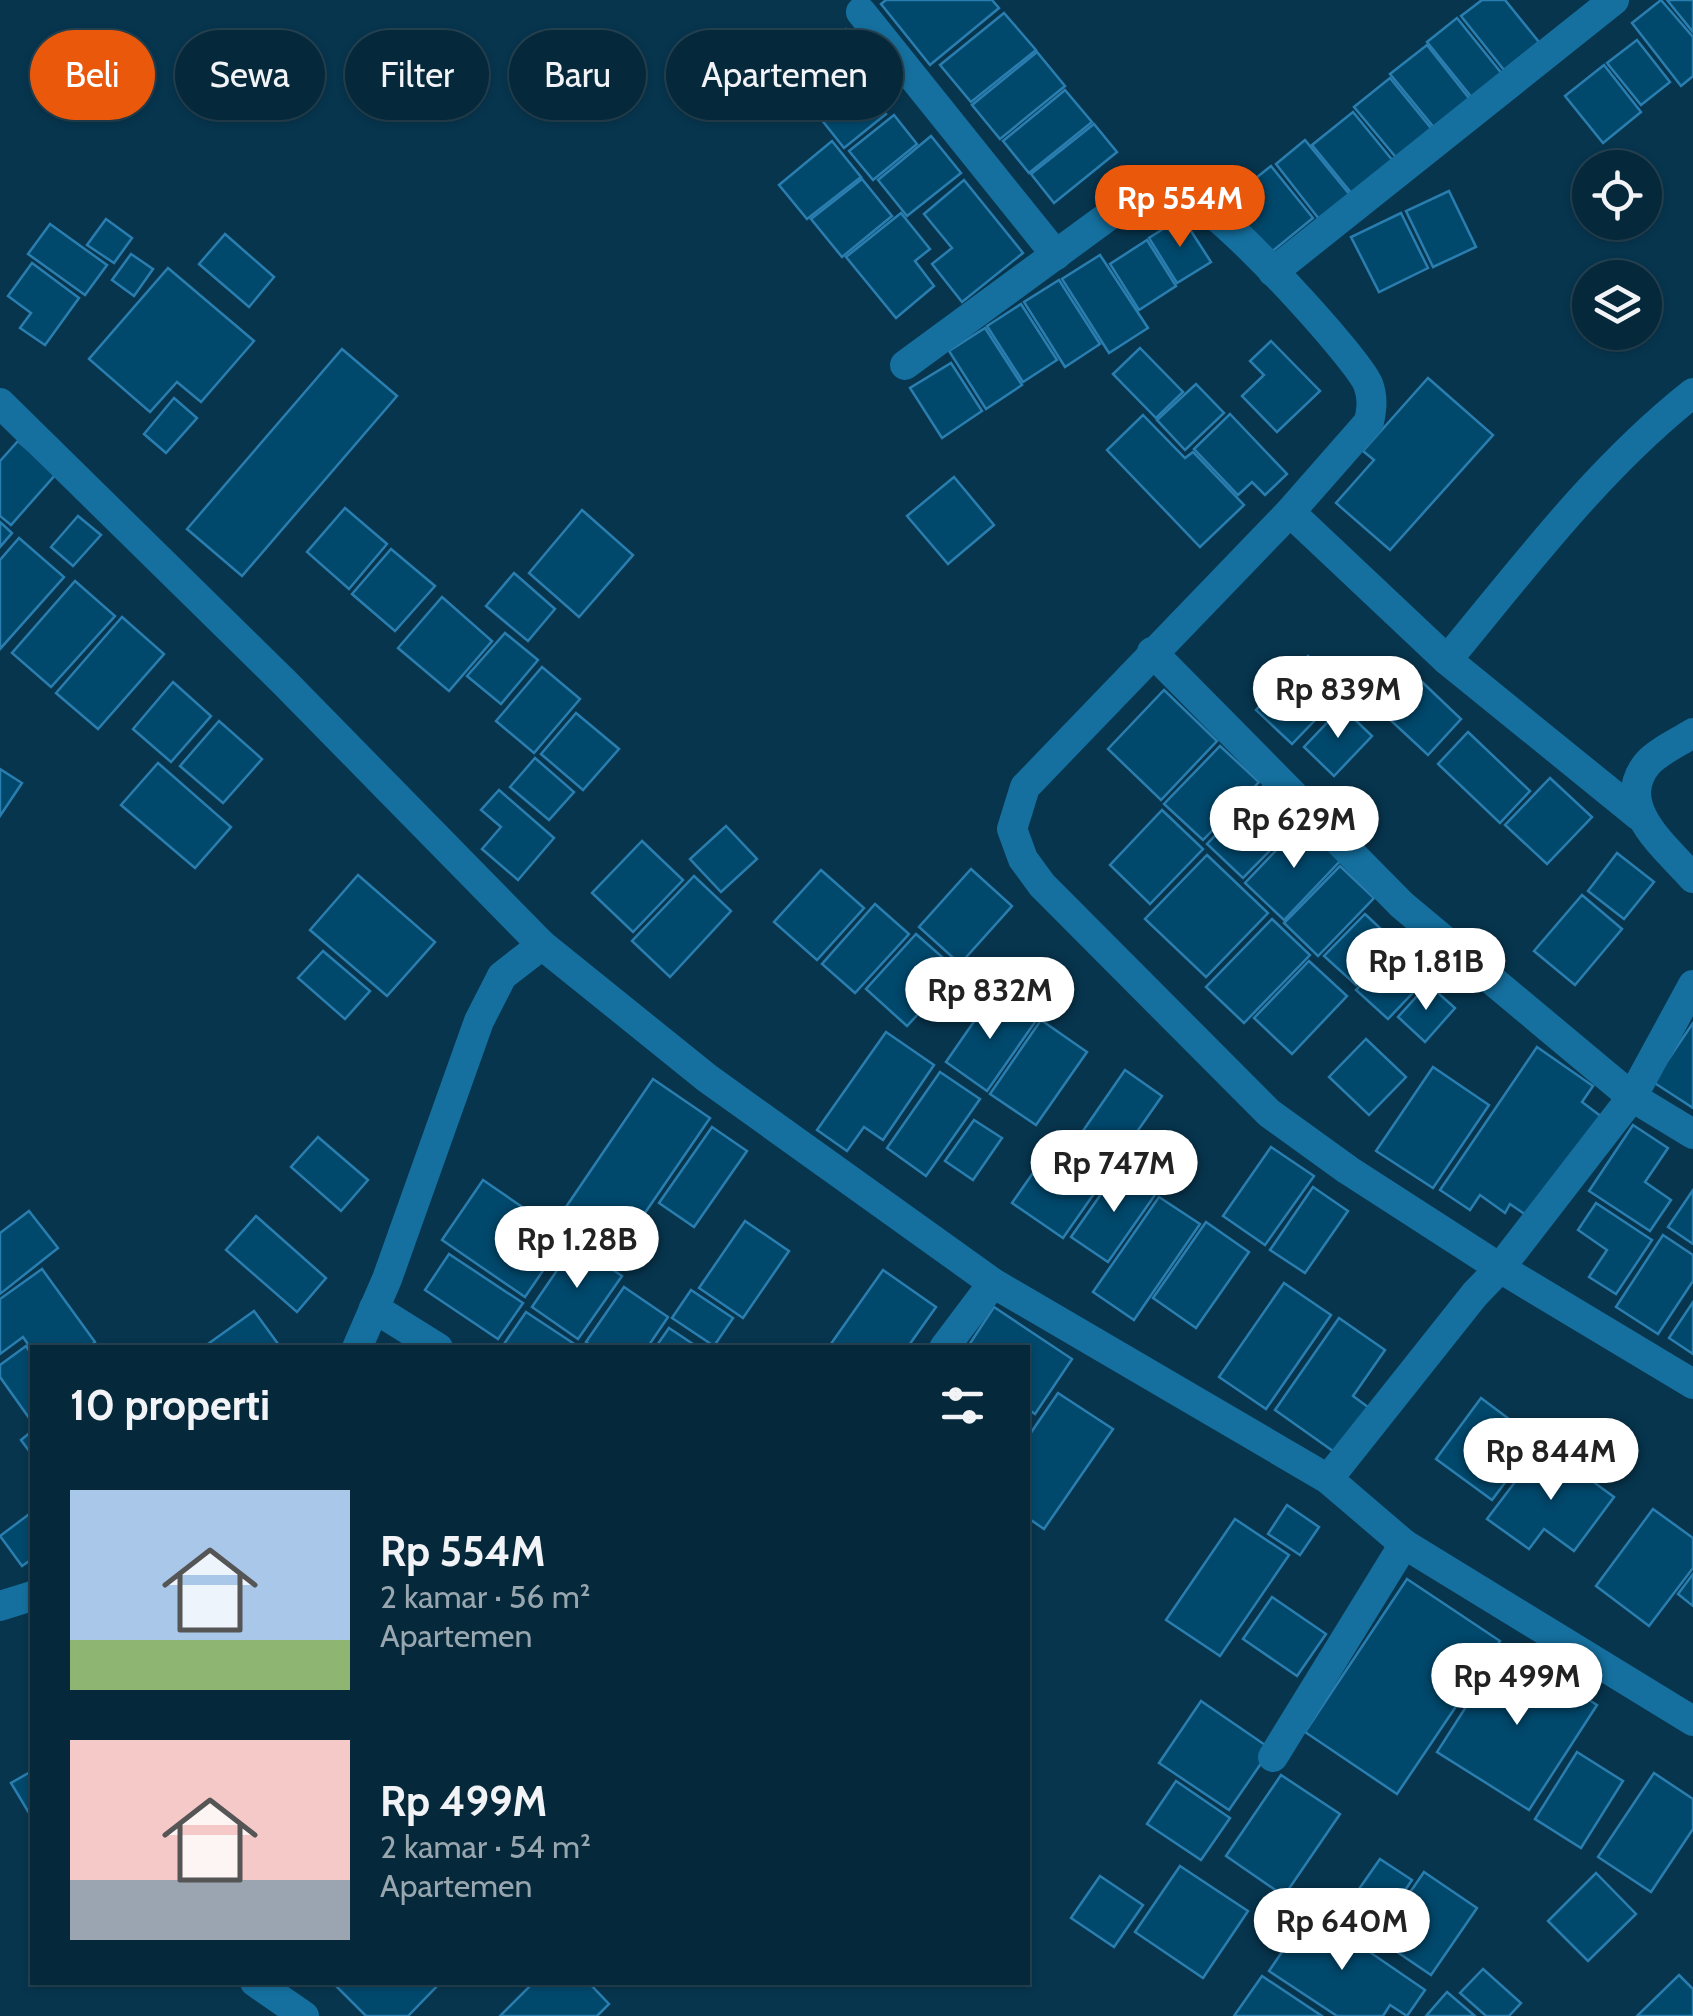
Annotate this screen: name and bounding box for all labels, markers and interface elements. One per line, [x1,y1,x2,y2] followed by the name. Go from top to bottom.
[30,30,155,120] chip: Beli
[175,30,325,120] chip: Sewa
[345,30,489,120] chip: Filter
[509,30,646,120] chip: Baru
[666,30,903,120] chip: Apartemen
[1572,150,1662,350] map controls
[1572,150,1662,240] button: locate
[1088,165,1272,250] pin: Rp 554M
[1117,178,1243,217] text: Rp 554M
[1572,260,1662,350] button: layers
[1246,656,1430,741] pin: Rp 839M
[1275,669,1401,708] text: Rp 839M
[1202,786,1386,871] pin: Rp 629M
[1232,799,1356,838] text: Rp 629M
[1323,928,1529,1013] pin: Rp 1.81B
[1368,941,1484,980] text: Rp 1.81B
[898,957,1082,1042] pin: Rp 832M
[927,970,1053,1009] text: Rp 832M
[1022,1130,1206,1215] pin: Rp 747M
[1053,1143,1175,1182] text: Rp 747M
[474,1206,680,1291] pin: Rp 1.28B
[517,1219,637,1258] text: Rp 1.28B
[935,1378,990,1433] icon: filters
[70,1379,270,1431] text: 10 properti
[1459,1418,1643,1503] pin: Rp 844M
[1485,1431,1617,1470] text: Rp 844M
[380,1525,546,1577] text: Rp 554M
[150,1530,270,1650] icon: home
[380,1577,590,1616] text: 2 kamar · 56 m²
[380,1616,532,1655] text: Apartemen
[1425,1643,1609,1728] pin: Rp 499M
[1453,1656,1581,1695] text: Rp 499M
[380,1775,547,1827] text: Rp 499M
[150,1780,270,1900] icon: home
[380,1827,591,1866] text: 2 kamar · 54 m²
[380,1866,532,1905] text: Apartemen
[1250,1888,1434,1973] pin: Rp 640M
[1276,1901,1408,1940] text: Rp 640M

